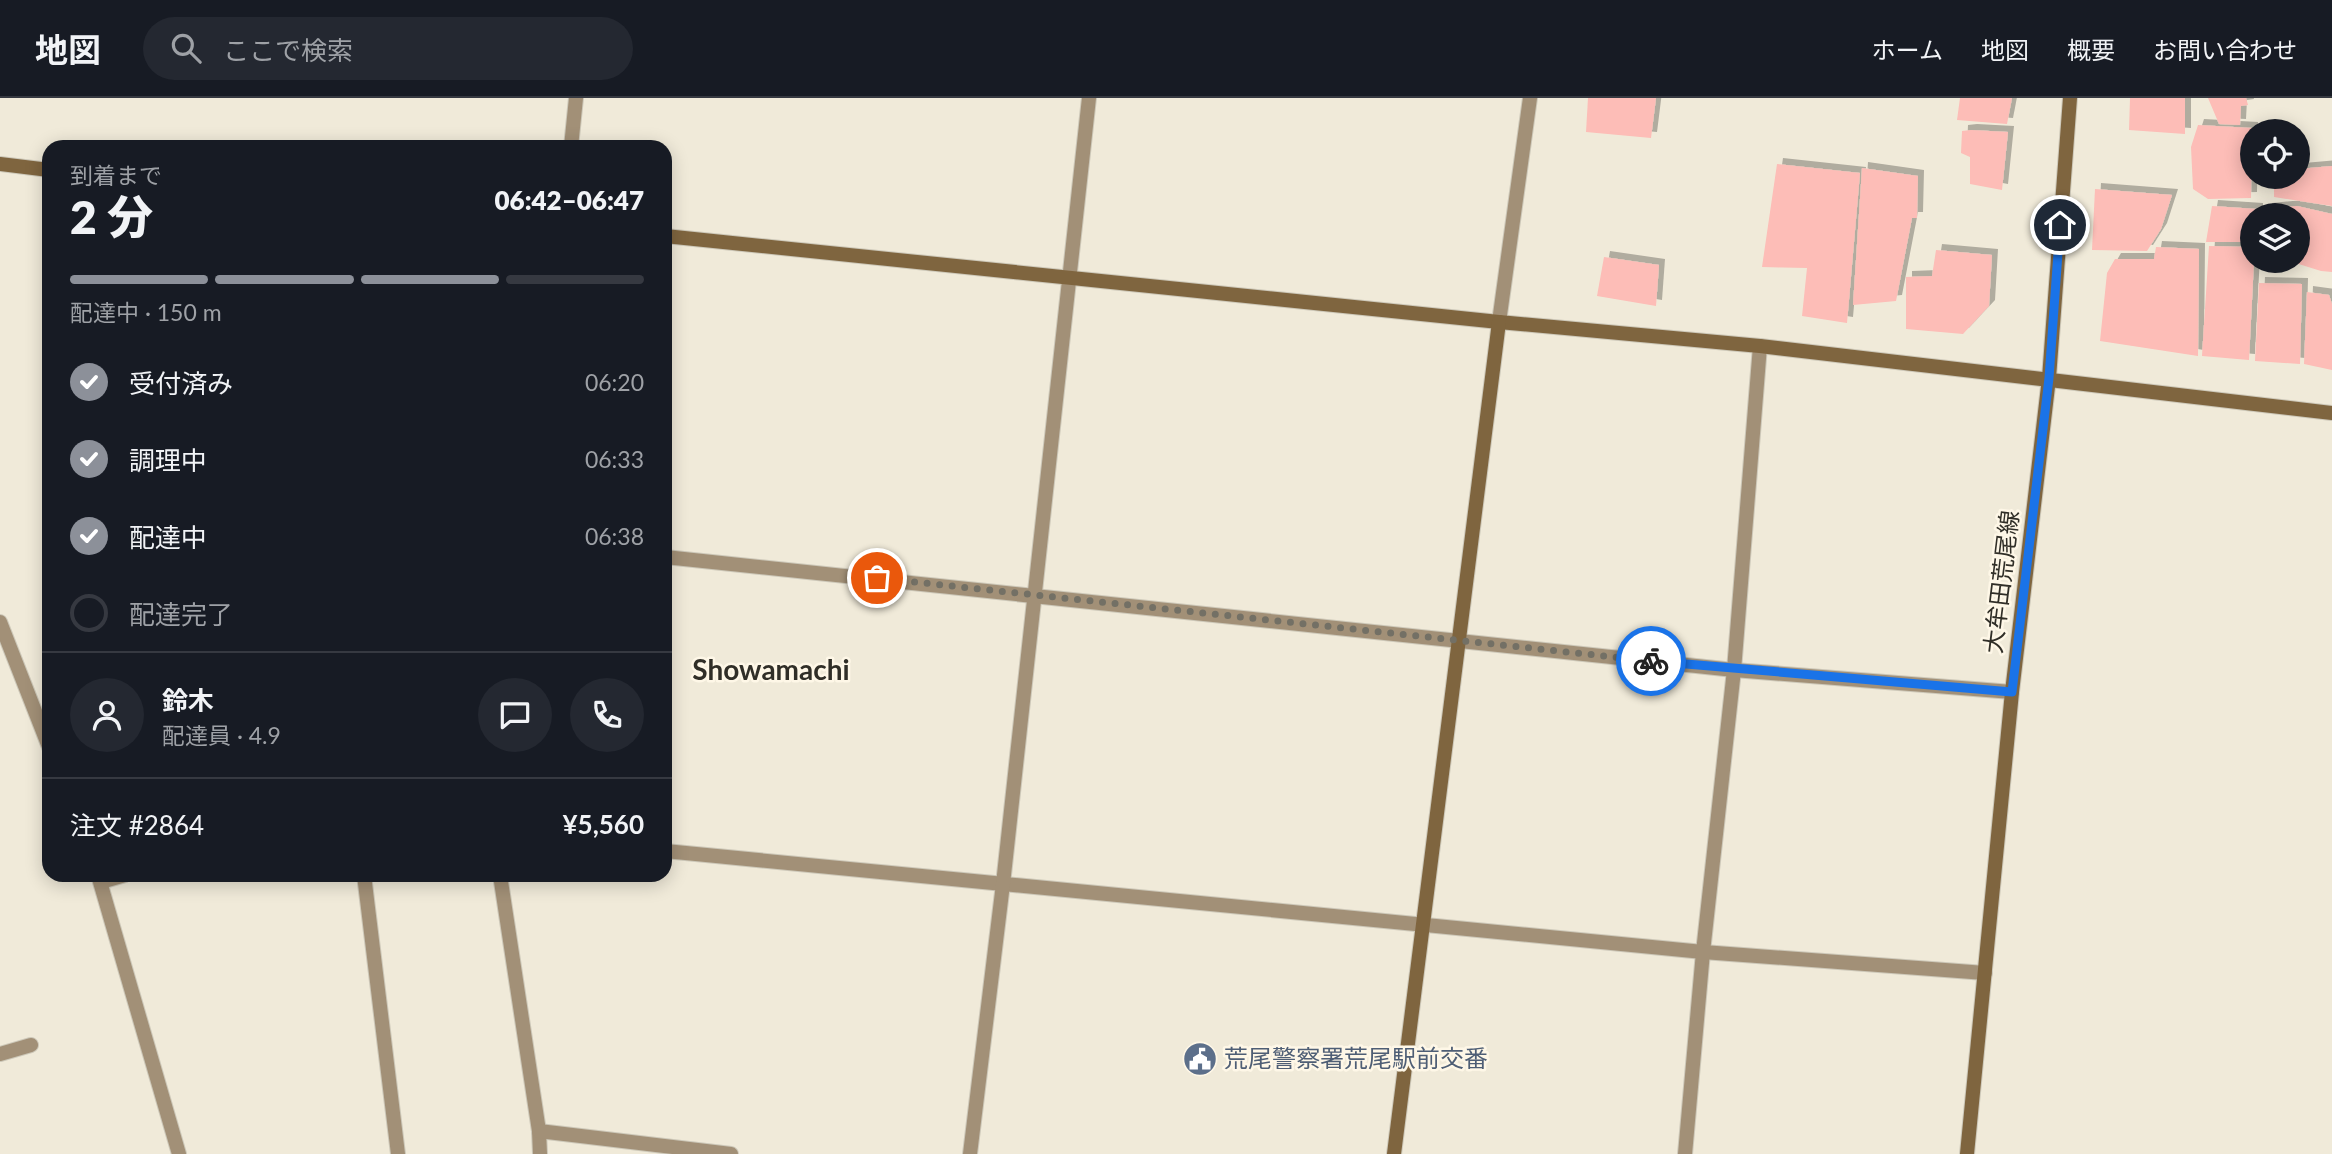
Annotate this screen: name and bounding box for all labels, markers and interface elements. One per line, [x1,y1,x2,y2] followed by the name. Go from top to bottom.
[143,17,633,80] search box
[35,29,101,69] text: 地図
[167,29,205,67] icon: search
[223,34,353,66] text: ここで検索
[1872,35,1943,64] text: ホーム
[1981,35,2029,64] text: 地図
[2067,35,2115,64] text: 概要
[2153,35,2297,64] text: お問い合わせ
[2240,119,2310,273] map controls
[2240,119,2310,189] button: locate
[70,161,162,189] text: 到着まで
[494,184,644,216] text: 06:42–06:47
[70,189,153,244] text: 2 分
[2030,195,2090,255] pin
[2240,203,2310,273] button: layers
[2041,206,2079,244] icon: home
[70,298,222,326] text: 配達中 · 150 m
[70,363,108,401] icon: check
[129,367,233,399] text: 受付済み
[585,368,644,396] text: 06:20
[70,440,108,478] icon: check
[129,444,207,476] text: 調理中
[585,445,644,473] text: 06:33
[1977,509,2024,655] street label: 大牟田荒尾線
[70,517,108,555] icon: check
[129,521,207,553] text: 配達中
[585,522,644,550] text: 06:38
[847,548,907,608] pin
[858,559,896,597] icon: bag
[129,598,233,630] text: 配達完了
[1616,626,1686,696] courier
[1632,642,1670,680] icon: bike
[692,652,850,686] district label: Showamachi
[70,678,144,752] button: person
[478,678,552,752] button: chat
[570,678,644,752] button: phone
[162,684,214,716] text: 鈴木
[162,721,281,749] text: 配達員 · 4.9
[563,808,644,840] text: ¥5,560
[70,809,204,841] text: 注文 #2864
[1181,1040,1219,1078] public building icon: 荒尾警察署荒尾駅前交番
[1224,1043,1488,1072] place label: 荒尾警察署荒尾駅前交番

